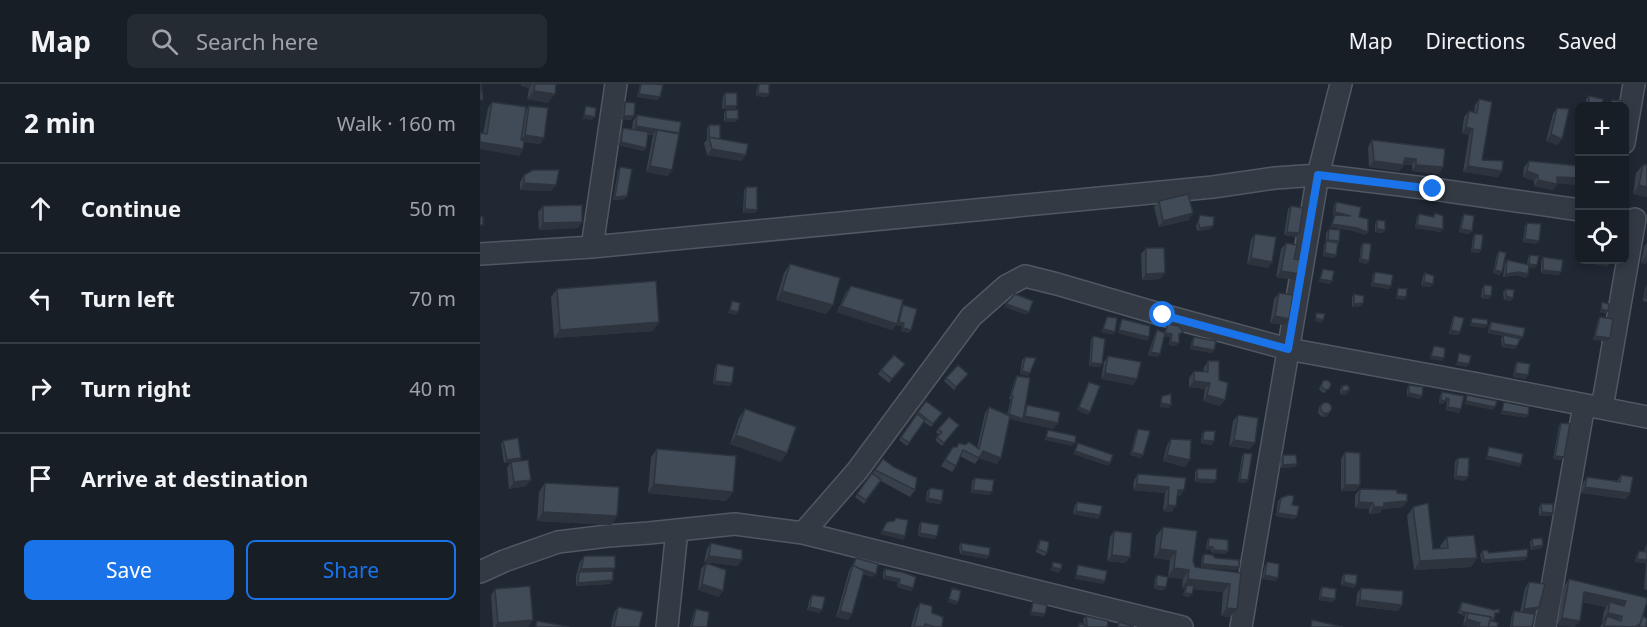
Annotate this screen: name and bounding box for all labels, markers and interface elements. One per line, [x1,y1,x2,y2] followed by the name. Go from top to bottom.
[127,14,547,68] search box
[30,22,91,60] text: Map
[148,25,181,58] icon: search
[196,26,318,56] text: Search here
[1349,27,1393,55] text: Map
[1426,27,1525,55] text: Directions
[1558,27,1617,55] text: Saved
[1575,102,1629,264] map controls
[1575,102,1629,156] button: +
[24,105,96,141] text: 2 min
[337,110,456,137] text: Walk · 160 m
[1575,156,1629,210] button: −
[1419,175,1445,201] route end
[24,192,57,225] icon: ahead
[81,193,181,223] text: Continue
[409,195,456,222] text: 50 m
[1575,210,1629,264] button: locate
[24,282,57,315] icon: left
[81,283,175,313] text: Turn left
[409,285,456,312] text: 70 m
[1149,301,1175,327] route start
[24,372,57,405] icon: right
[81,373,191,403] text: Turn right
[409,375,456,402] text: 40 m
[24,462,57,495] icon: arrive
[81,463,308,493] text: Arrive at destination
[24,540,234,600] button: Save
[246,540,456,600] button: Share

